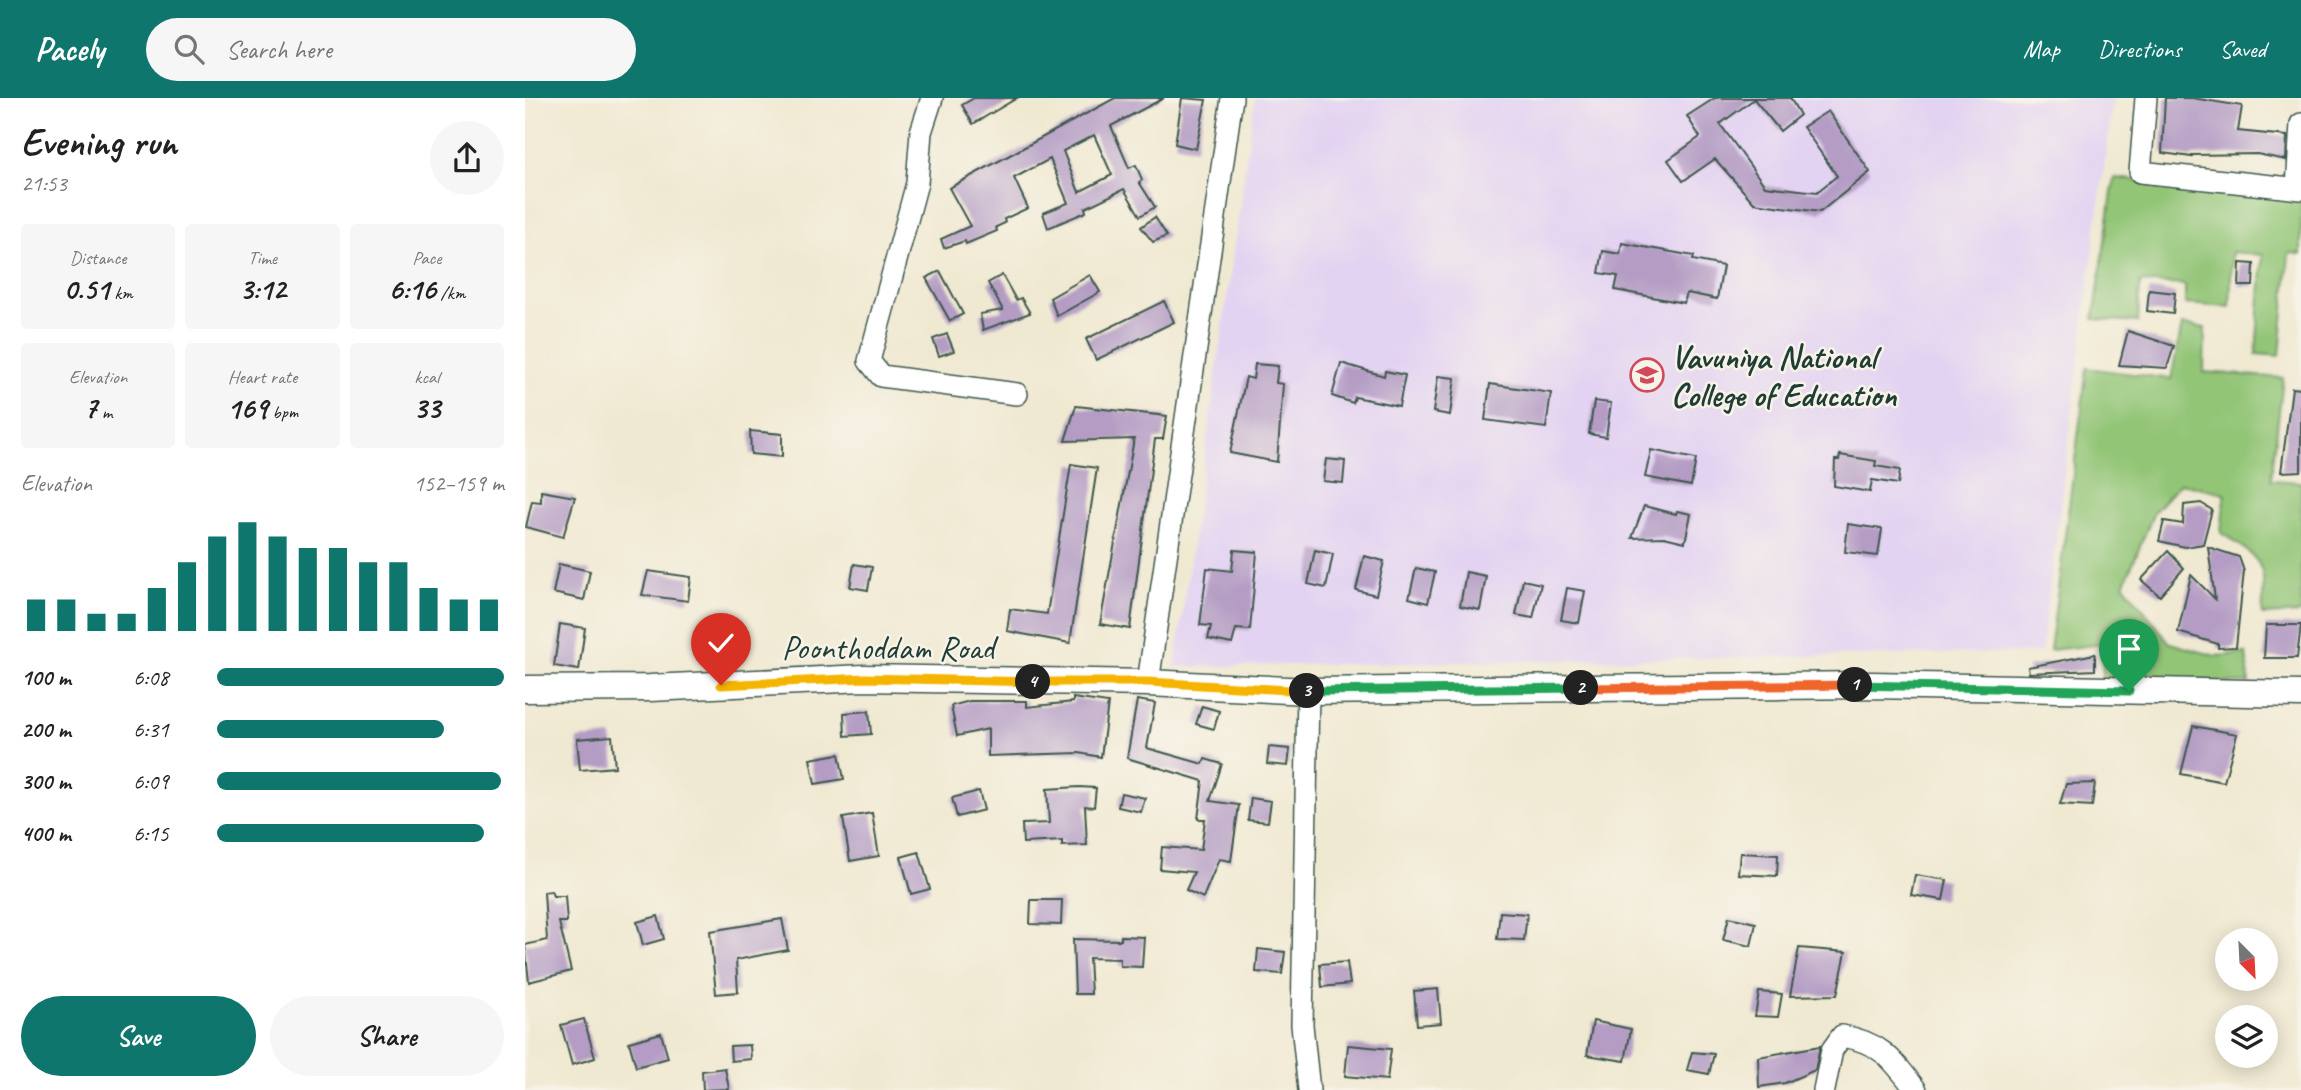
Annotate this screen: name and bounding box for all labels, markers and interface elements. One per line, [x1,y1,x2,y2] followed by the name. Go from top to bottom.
[146,18,636,81] search box
[35,28,104,70] text: Pacely
[170,30,208,68] icon: search
[226,33,332,66] text: Search here
[2023,34,2060,64] text: Map
[2098,34,2181,64] text: Directions
[2219,34,2266,64] text: Saved
[21,119,177,166] text: Evening run
[430,121,504,195] button: share
[21,169,67,198] text: 21:53
[70,246,127,270] text: Distance
[248,246,277,270] text: Time
[412,246,441,270] text: Pace
[64,270,110,308] text: 0.51
[239,270,286,308] text: 3:12
[388,270,436,308] text: 6:16
[110,281,133,305] text: km
[436,281,465,305] text: /km
[1671,336,1897,416] place label: Vavuniya National College of Education
[1628,356,1666,394] school or university icon: Vavuniya National College of Education
[69,365,127,389] text: Elevation
[228,365,297,389] text: Heart rate
[414,365,439,389] text: kcal
[84,389,97,427] text: 7
[227,389,268,427] text: 169
[413,389,440,427] text: 33
[97,400,112,424] text: m
[268,400,298,424] text: bpm
[21,469,92,498] text: Elevation
[413,469,504,498] text: 152–159 m
[691,613,751,685] pin
[2099,619,2159,691] pin
[702,624,740,662] icon: check
[782,627,999,669] street label: Poonthoddam Road
[2110,630,2148,668] icon: arrive
[21,663,71,692] text: 100 m
[133,663,169,692] text: 6:08
[1015,664,1051,700] pin: 4
[1837,668,1873,702] pin: 1
[1028,669,1037,693] text: 4
[1563,670,1599,706] pin: 2
[1850,672,1859,696] text: 1
[1289,674,1325,708] pin: 3
[1576,675,1585,699] text: 2
[1302,678,1311,702] text: 3
[21,715,71,744] text: 200 m
[133,715,169,744] text: 6:31
[21,767,71,796] text: 300 m
[133,767,169,796] text: 6:09
[21,819,71,848] text: 400 m
[133,819,169,848] text: 6:15
[2215,928,2279,990] north arrow
[2215,928,2278,1068] map controls
[21,996,256,1076] button: Save
[270,996,504,1076] button: Share
[2215,1005,2278,1068] button: layers

